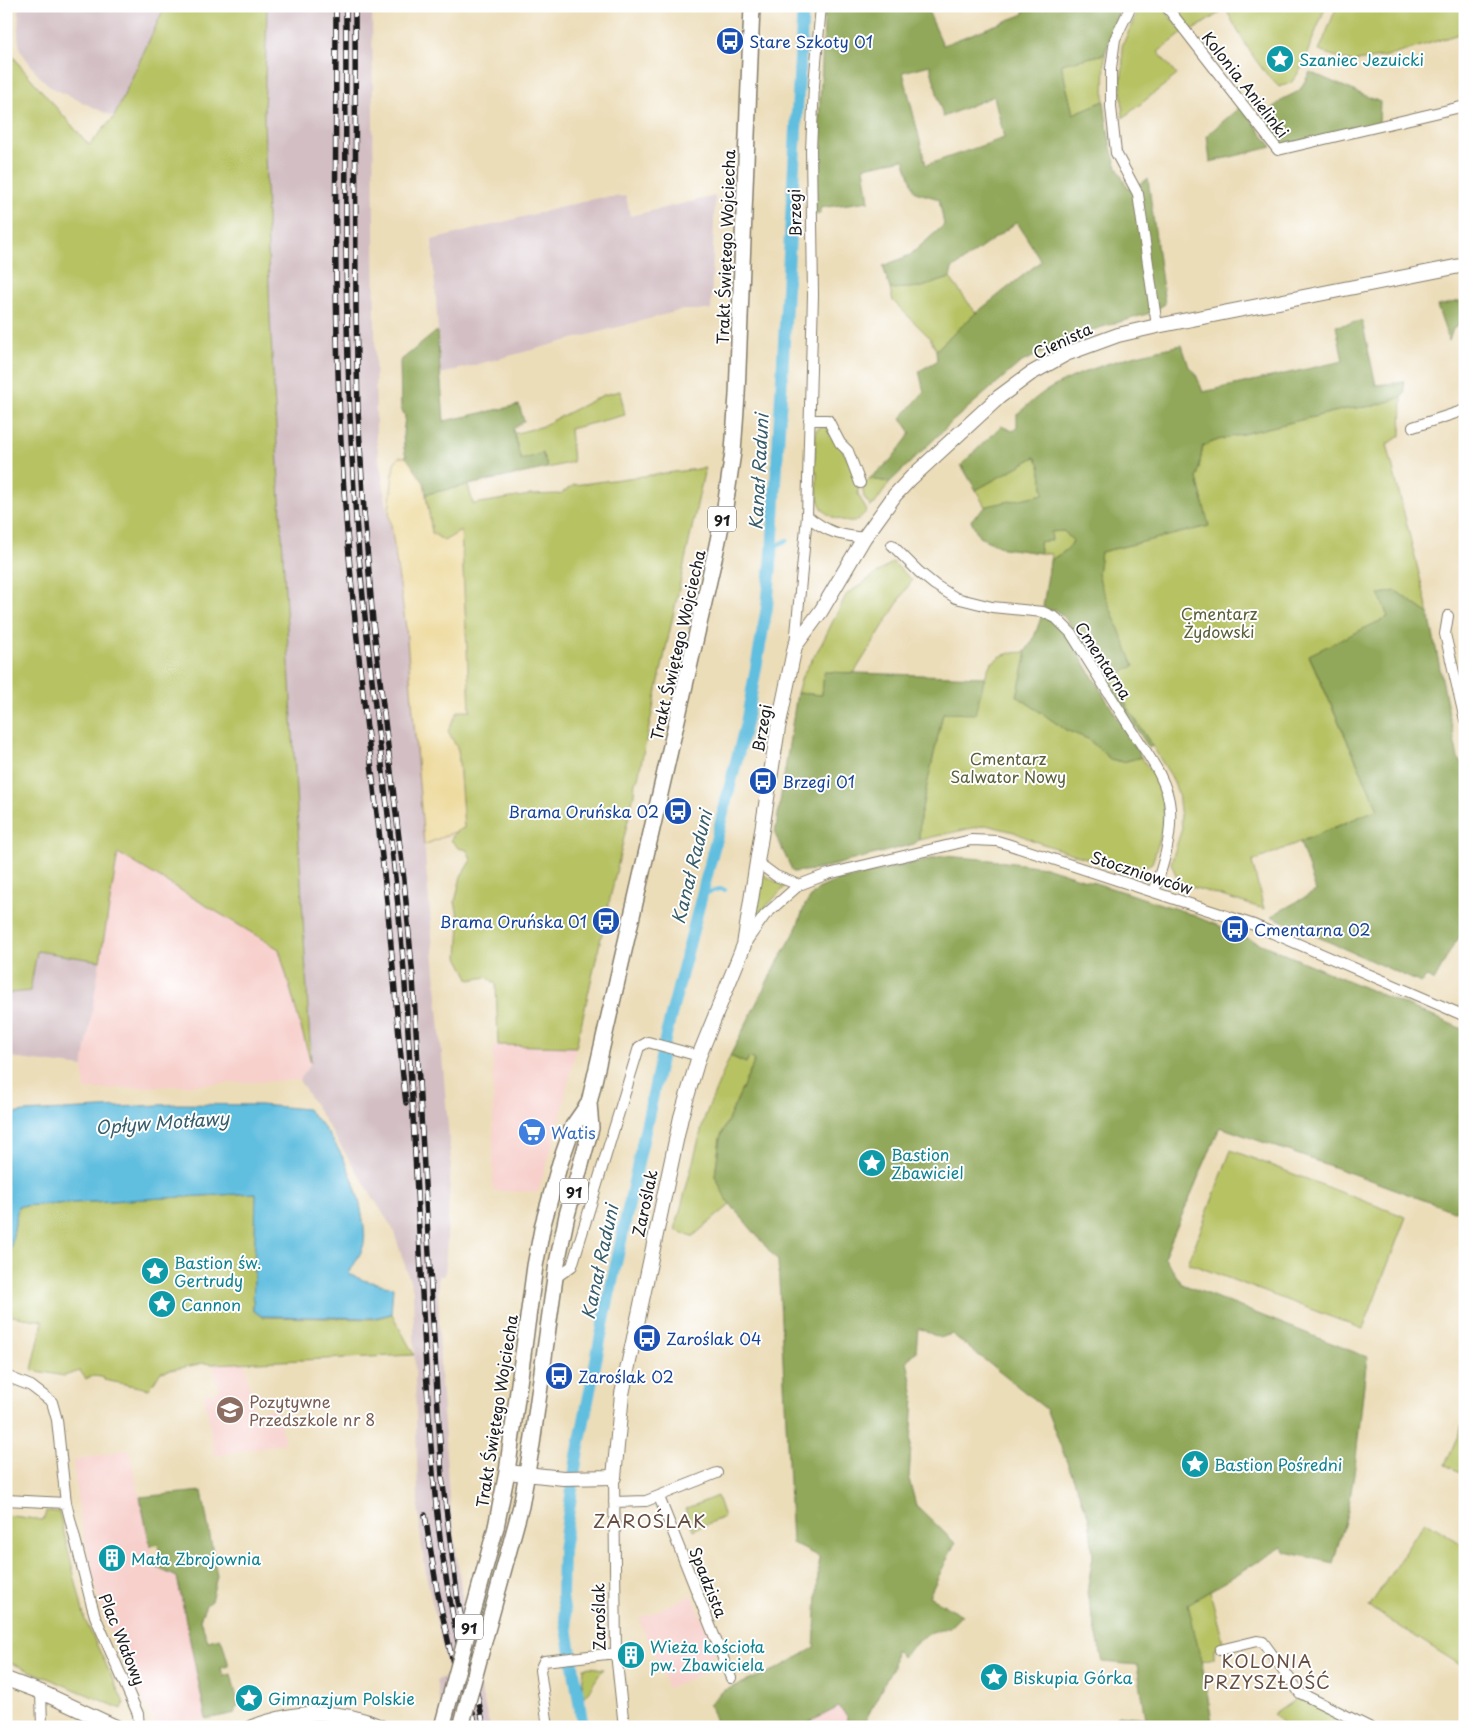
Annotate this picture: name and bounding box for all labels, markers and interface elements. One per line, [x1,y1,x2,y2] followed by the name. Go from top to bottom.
[715,26,745,56] bus stop icon: Stare Szkoty 01
[1197,26,1295,142] street label: Kolonia Anielinki
[749,29,873,53] place label: Stare Szkoty 01
[1265,44,1295,74] place icon: Szaniec Jezuicki
[1299,47,1424,71] place label: Szaniec Jezuicki
[710,149,740,345] street label: Trakt Świętego Wojciecha
[781,188,807,238] street label: Brzegi
[1028,316,1096,364] street label: Cienista
[741,410,775,531] water label: Kanał Raduni
[708,506,736,532] road number: 91
[643,547,711,743] street label: Trakt Świętego Wojciecha
[1181,601,1258,643] park label: Cmentarz Żydowski
[1070,616,1138,704] street label: Cmentarna
[745,702,777,754] street label: Brzegi
[950,746,1066,788] park label: Cmentarz Salwator Nowy
[748,766,778,796] bus stop icon: Brzegi 01
[782,769,855,793] place label: Brzegi 01
[663,796,693,826] bus stop icon: Brama Oruńska 02
[508,799,659,823] place label: Brama Oruńska 02
[664,804,719,927] water label: Kanał Raduni
[1088,844,1197,900] street label: Stoczniowców
[591,906,621,936] bus stop icon: Brama Oruńska 01
[440,909,587,933] place label: Brama Oruńska 01
[1220,914,1250,944] bus stop icon: Cmentarna 02
[1254,917,1371,941] place label: Cmentarna 02
[94,1104,231,1140] water label: Opływ Motławy
[517,1117,547,1147] supermarket icon: Watis
[551,1120,596,1144] place label: Watis
[891,1142,963,1184] place label: Bastion Zbawiciel
[857,1148,887,1178] place icon: Bastion Zbawiciel
[625,1167,663,1239] street label: Zaroślak
[560,1178,588,1204] road number: 91
[574,1199,625,1322] water label: Kanał Raduni
[174,1250,261,1292] place label: Bastion św. Gertrudy
[140,1256,170,1286] place icon: Bastion św. Gertrudy
[147,1289,177,1319] place icon: Cannon
[181,1292,241,1316] place label: Cannon
[469,1313,523,1509] street label: Trakt Świętego Wojciecha
[632,1323,662,1353] bus stop icon: Zaroślak 04
[666,1326,762,1350] place label: Zaroślak 04
[544,1361,574,1391] bus stop icon: Zaroślak 02
[578,1364,674,1388] place label: Zaroślak 02
[249,1389,375,1431] place label: Pozytywne Przedszkole nr 8
[215,1395,245,1425] school or university icon: Pozytywne Przedszkole nr 8
[1180,1449,1210,1479] place icon: Bastion Pośredni
[1214,1452,1342,1476] place label: Bastion Pośredni
[593,1506,707,1534] district label: ZAROŚLAK
[97,1543,127,1573] building icon: Mała Zbrojownia
[684,1543,734,1621] street label: Spadzista
[131,1546,261,1570] place label: Mała Zbrojownia
[585,1583,611,1651] street label: Zaroślak
[94,1589,152,1689] street label: Plac Wałowy
[455,1614,483,1640] road number: 91
[650,1634,765,1676] place label: Wieża kościoła pw. Zbawiciela
[616,1640,646,1670] building icon: Wieża kościoła pw. Zbawiciela
[1203,1647,1331,1695] district label: KOLONIA PRZYSZŁOŚĆ
[979,1662,1009,1692] place icon: Biskupia Górka
[1013,1665,1133,1689] place label: Biskupia Górka
[234,1683,264,1713] place icon: Gimnazjum Polskie
[268,1686,415,1710] place label: Gimnazjum Polskie

